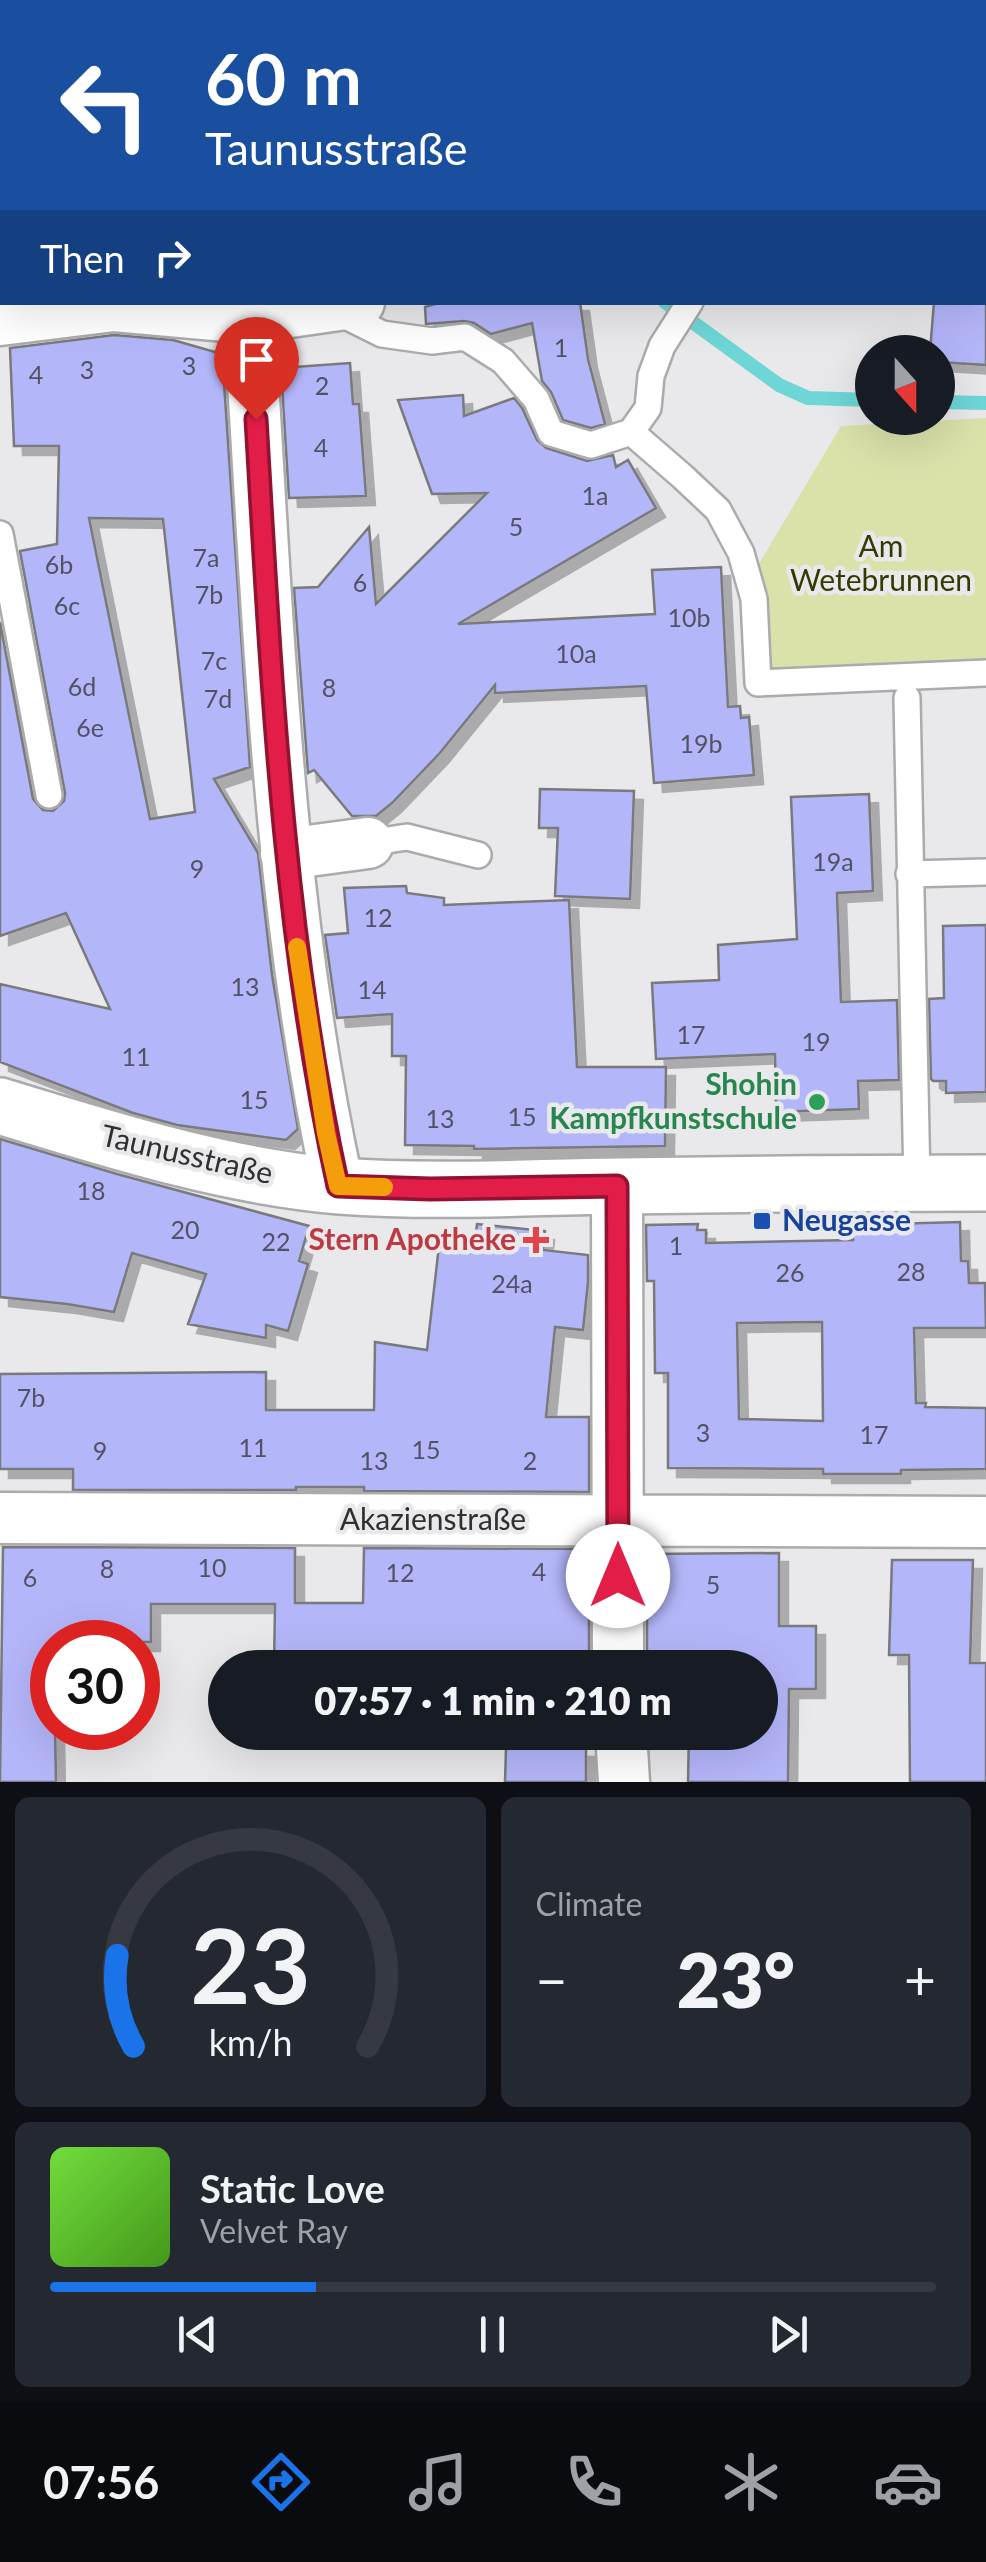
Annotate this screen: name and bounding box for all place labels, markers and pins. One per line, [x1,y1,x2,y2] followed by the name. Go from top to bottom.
[214,317,299,420] pin
[549,1065,797,1135] place label: Shohin Kampfkunstschule
[806,1091,828,1113] marker: Shohin Kampfkunstschule
[782,1201,911,1237] place label: Neugasse
[751,1210,773,1232] marker: Neugasse
[309,1220,516,1256] place label: Stern Apotheke
[525,1229,547,1251] marker: Stern Apotheke

